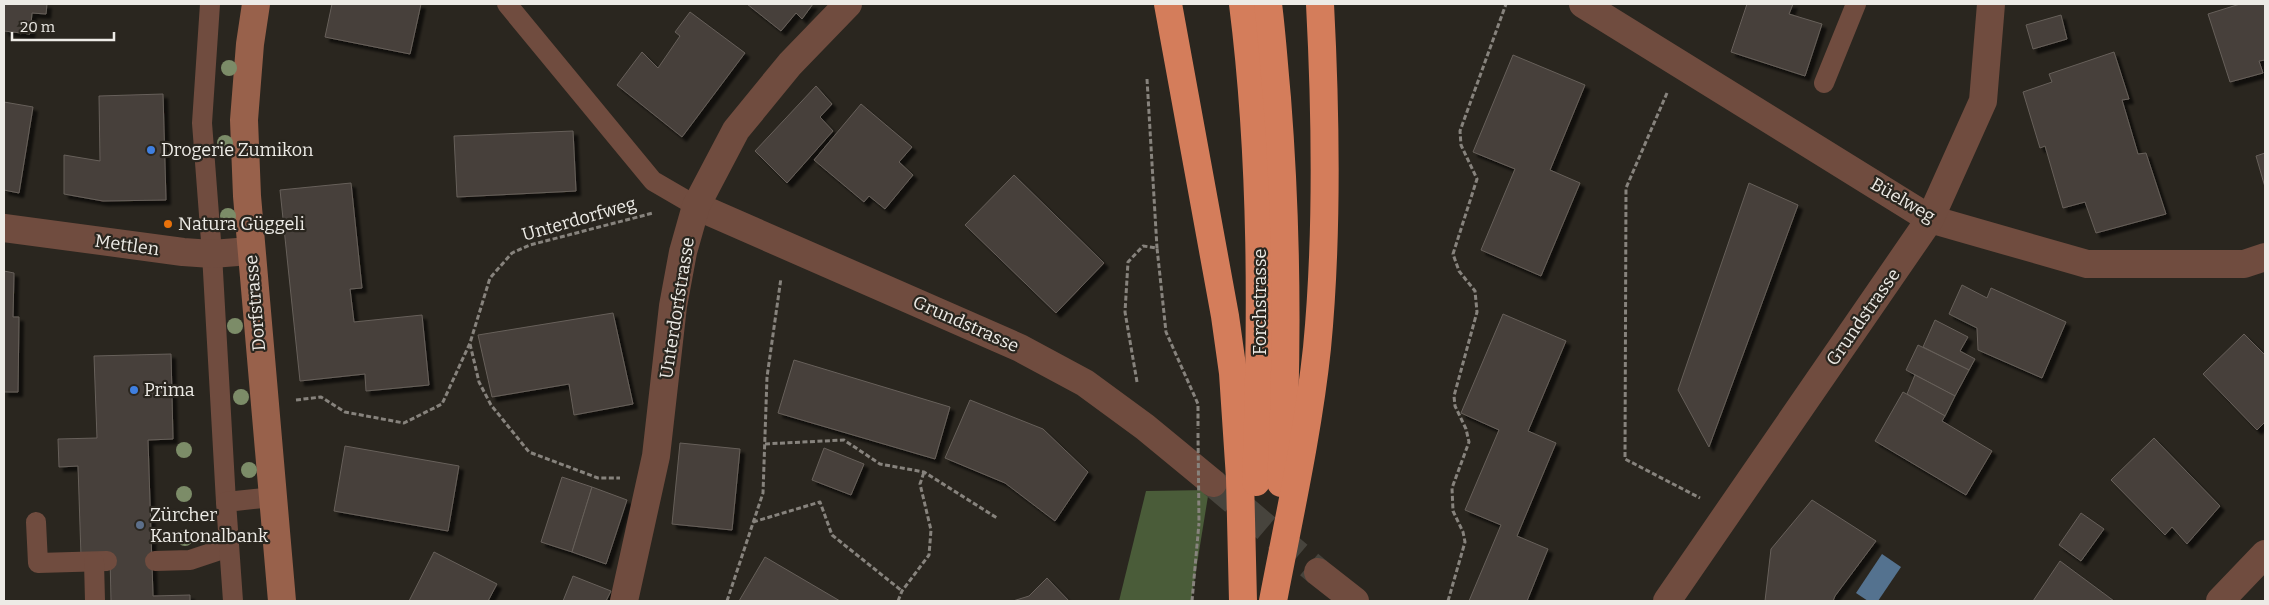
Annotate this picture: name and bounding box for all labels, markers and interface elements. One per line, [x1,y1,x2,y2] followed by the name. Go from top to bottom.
[12,10,115,42] scale bar
[20,18,56,36] text: 20 m
[161,139,314,161] place label: Drogerie Zumikon
[145,144,157,156] marker: Drogerie Zumikon
[1867,173,1939,227] street label: Büelweg
[519,192,639,246] street label: Unterdorfweg
[178,213,305,235] place label: Natura Güggeli
[162,218,174,230] marker: Natura Güggeli
[93,230,161,260] street label: Mettlen
[655,236,699,380] street label: Unterdorfstrasse
[1249,249,1271,355] street label: Forchstrasse
[240,254,270,352] street label: Dorfstrasse
[1821,264,1905,370] street label: Grundstrasse
[910,291,1022,357] street label: Grundstrasse
[144,379,195,401] place label: Prima
[128,384,140,396] marker: Prima
[150,504,269,547] place label: Zürcher Kantonalbank
[134,519,146,531] marker: Zürcher Kantonalbank

